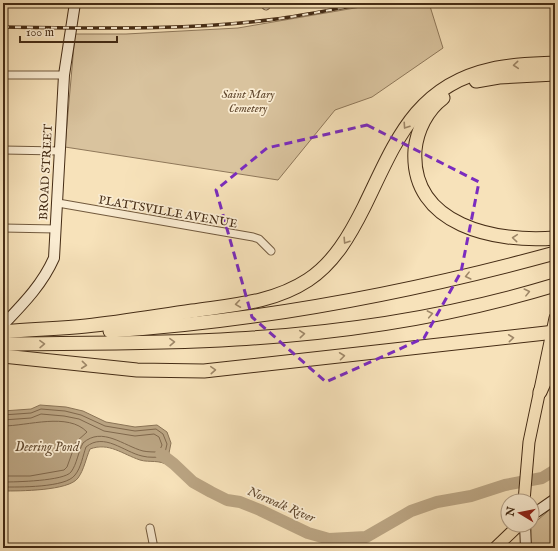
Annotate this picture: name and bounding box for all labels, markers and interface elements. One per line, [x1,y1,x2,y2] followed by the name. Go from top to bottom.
[20,18,117,44] scale bar
[26,25,54,40] text: 100 m
[513,61,519,70] one-way arrow
[221,87,275,116] park label: Saint Mary Cemetery
[404,121,411,128] one-way arrow
[36,123,56,220] street label: BROAD STREET
[97,192,239,232] street label: PLATTSVILLE AVENUE
[512,234,518,243] one-way arrow
[344,236,351,243] one-way arrow
[465,271,471,279] one-way arrow
[524,289,530,297] one-way arrow
[235,299,241,308] one-way arrow
[427,310,433,319] one-way arrow
[299,329,305,338] one-way arrow
[508,333,514,342] one-way arrow
[169,338,175,346] one-way arrow
[39,340,45,348] one-way arrow
[339,352,345,361] one-way arrow
[80,360,87,369] one-way arrow
[210,366,216,375] one-way arrow
[15,439,80,457] water label: Deering Pond
[244,483,318,527] water label: Norwalk River
[500,493,540,533] north arrow
[503,505,519,518] text: N

